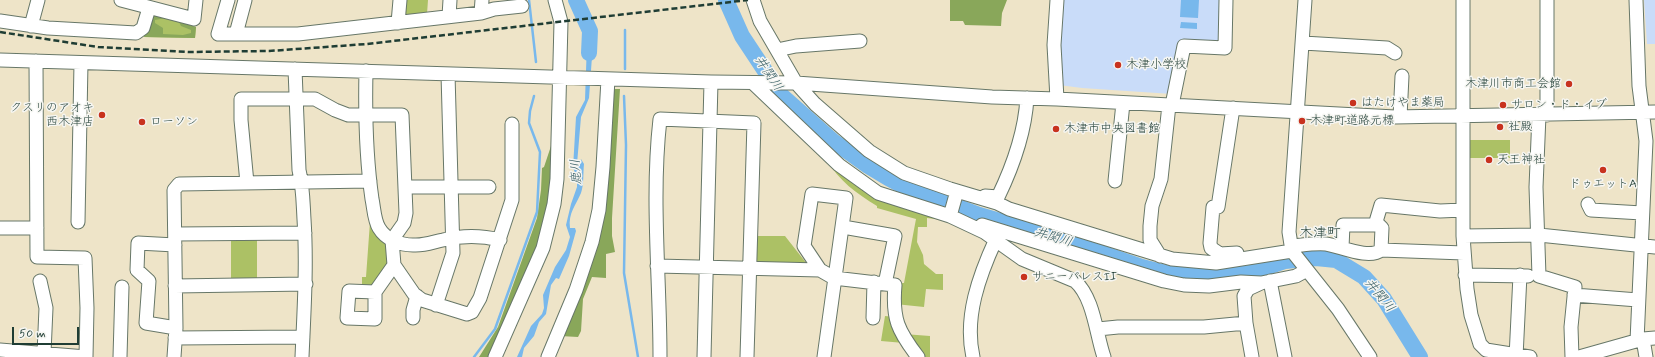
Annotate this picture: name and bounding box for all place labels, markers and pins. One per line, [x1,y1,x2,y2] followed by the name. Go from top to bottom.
[1126,58,1186,72] place label: 木津小学校
[1113,60,1123,70] marker: 木津小学校
[1465,77,1561,91] place label: 木津川市商工会館
[1564,79,1574,89] marker: 木津川市商工会館
[1361,96,1445,110] place label: はたけやま薬局
[1348,98,1358,108] marker: はたけやま薬局
[1511,98,1607,112] place label: サロン・ド・イブ
[1498,100,1508,110] marker: サロン・ド・イブ
[10,101,94,129] place label: クスリのアオキ 西木津店
[97,110,107,120] marker: クスリのアオキ 西木津店
[1310,114,1394,128] place label: 木津町道路元標
[150,115,198,129] place label: ローソン
[1297,116,1307,126] marker: 木津町道路元標
[137,117,147,127] marker: ローソン
[1508,120,1532,134] place label: 社殿
[1064,122,1160,136] place label: 木津市中央図書館
[1495,122,1505,132] marker: 社殿
[1051,124,1061,134] marker: 木津市中央図書館
[1497,153,1545,167] place label: 天王神社
[1484,155,1494,165] marker: 天王神社
[1598,165,1608,175] marker: ドゥエットA
[1569,177,1637,191] place label: ドゥエットA
[1032,270,1117,284] place label: サニーパレスII
[1019,272,1029,282] marker: サニーパレスII

